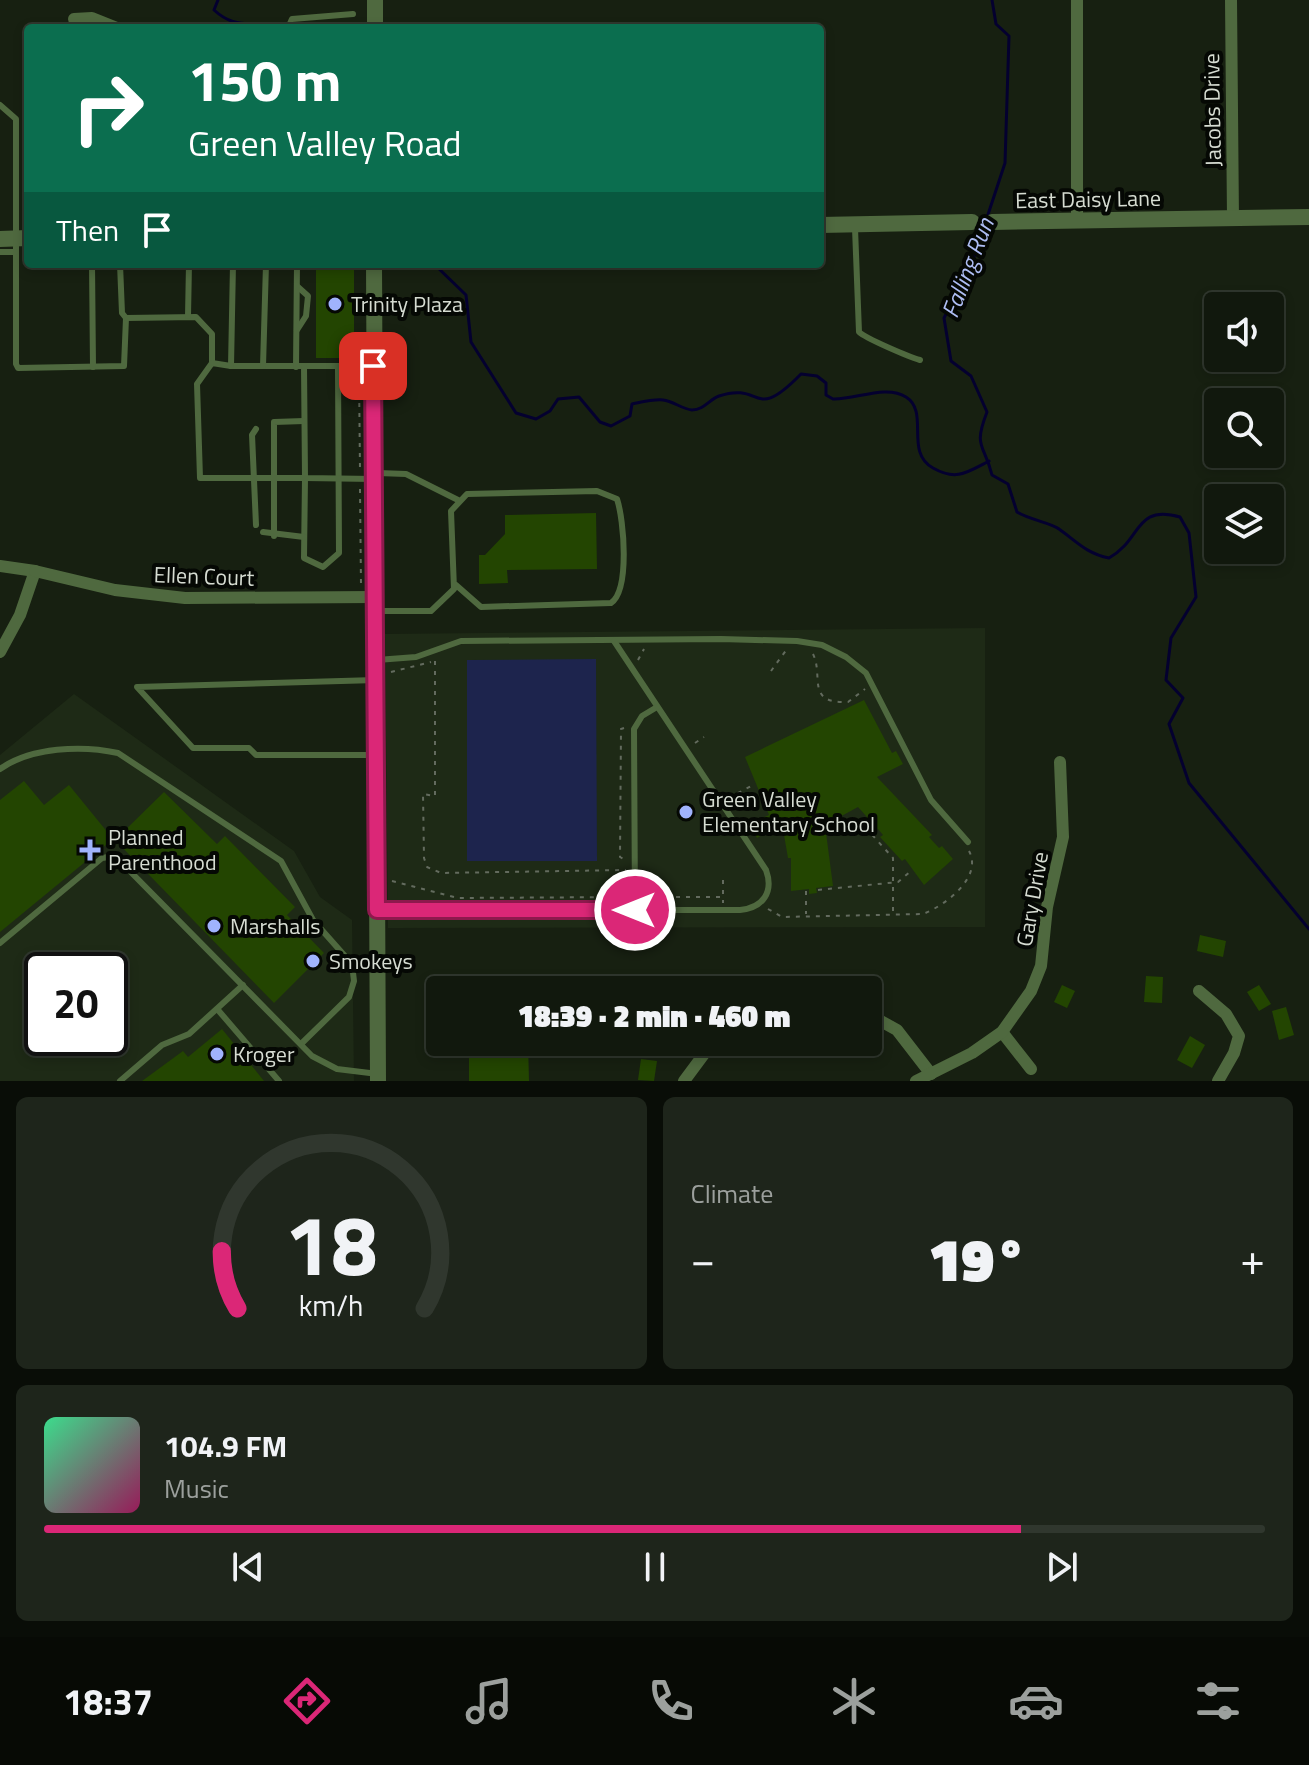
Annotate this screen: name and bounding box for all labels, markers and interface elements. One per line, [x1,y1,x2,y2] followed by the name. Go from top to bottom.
[188,38,341,123] text: 150 m
[1194,53,1230,167] street label: Jacobs Drive
[56,56,160,160] icon: right
[188,115,462,170] text: Green Valley Road
[1015,181,1161,217] street label: East Daisy Lane
[56,207,119,253] text: Then
[135,208,179,252] icon: arrive
[932,211,1003,323] water label: Falling Run
[351,287,463,321] place label: Trinity Plaza
[1204,292,1284,564] map controls
[1204,292,1284,372] button: sound
[326,295,344,313] marker: Trinity Plaza
[339,332,407,400] pin
[351,344,395,388] icon: arrive
[1204,388,1284,468] button: search
[1204,484,1284,564] button: layers
[153,557,255,595] street label: Ellen Court
[702,782,875,841] place label: Green Valley Elementary School
[677,803,695,821] marker: Green Valley Elementary School
[108,820,217,879] place label: Planned Parenthood
[79,839,101,861] marker: Planned Parenthood
[1007,849,1057,949] street label: Gary Drive
[593,868,677,952] position arrow
[230,909,321,943] place label: Marshalls
[205,917,223,935] marker: Marshalls
[329,944,413,978] place label: Smokeys
[24,952,128,1056] speed limit sign: 20
[304,952,322,970] marker: Smokeys
[518,993,790,1039] text: 18:39 · 2 min · 460 m
[233,1037,295,1071] place label: Kroger
[208,1045,226,1063] marker: Kroger
[691,1174,773,1213] text: Climate
[285,1181,378,1307] text: 18
[928,1213,1027,1304] text: 19°
[691,1225,715,1292] text: −
[1240,1225,1265,1292] text: +
[299,1284,364,1327] text: km/h
[164,1423,287,1469] text: 104.9 FM
[164,1469,229,1508] text: Music
[226,1545,270,1589] icon: previous
[633,1545,677,1589] icon: pause
[1040,1545,1084,1589] icon: next
[279,1673,335,1729] icon: directions
[461,1673,517,1729] icon: music
[643,1673,699,1729] icon: phone
[826,1673,882,1729] icon: climate
[1008,1673,1064,1729] icon: car
[1190,1673,1246,1729] icon: filters
[63,1674,153,1729] text: 18:37

